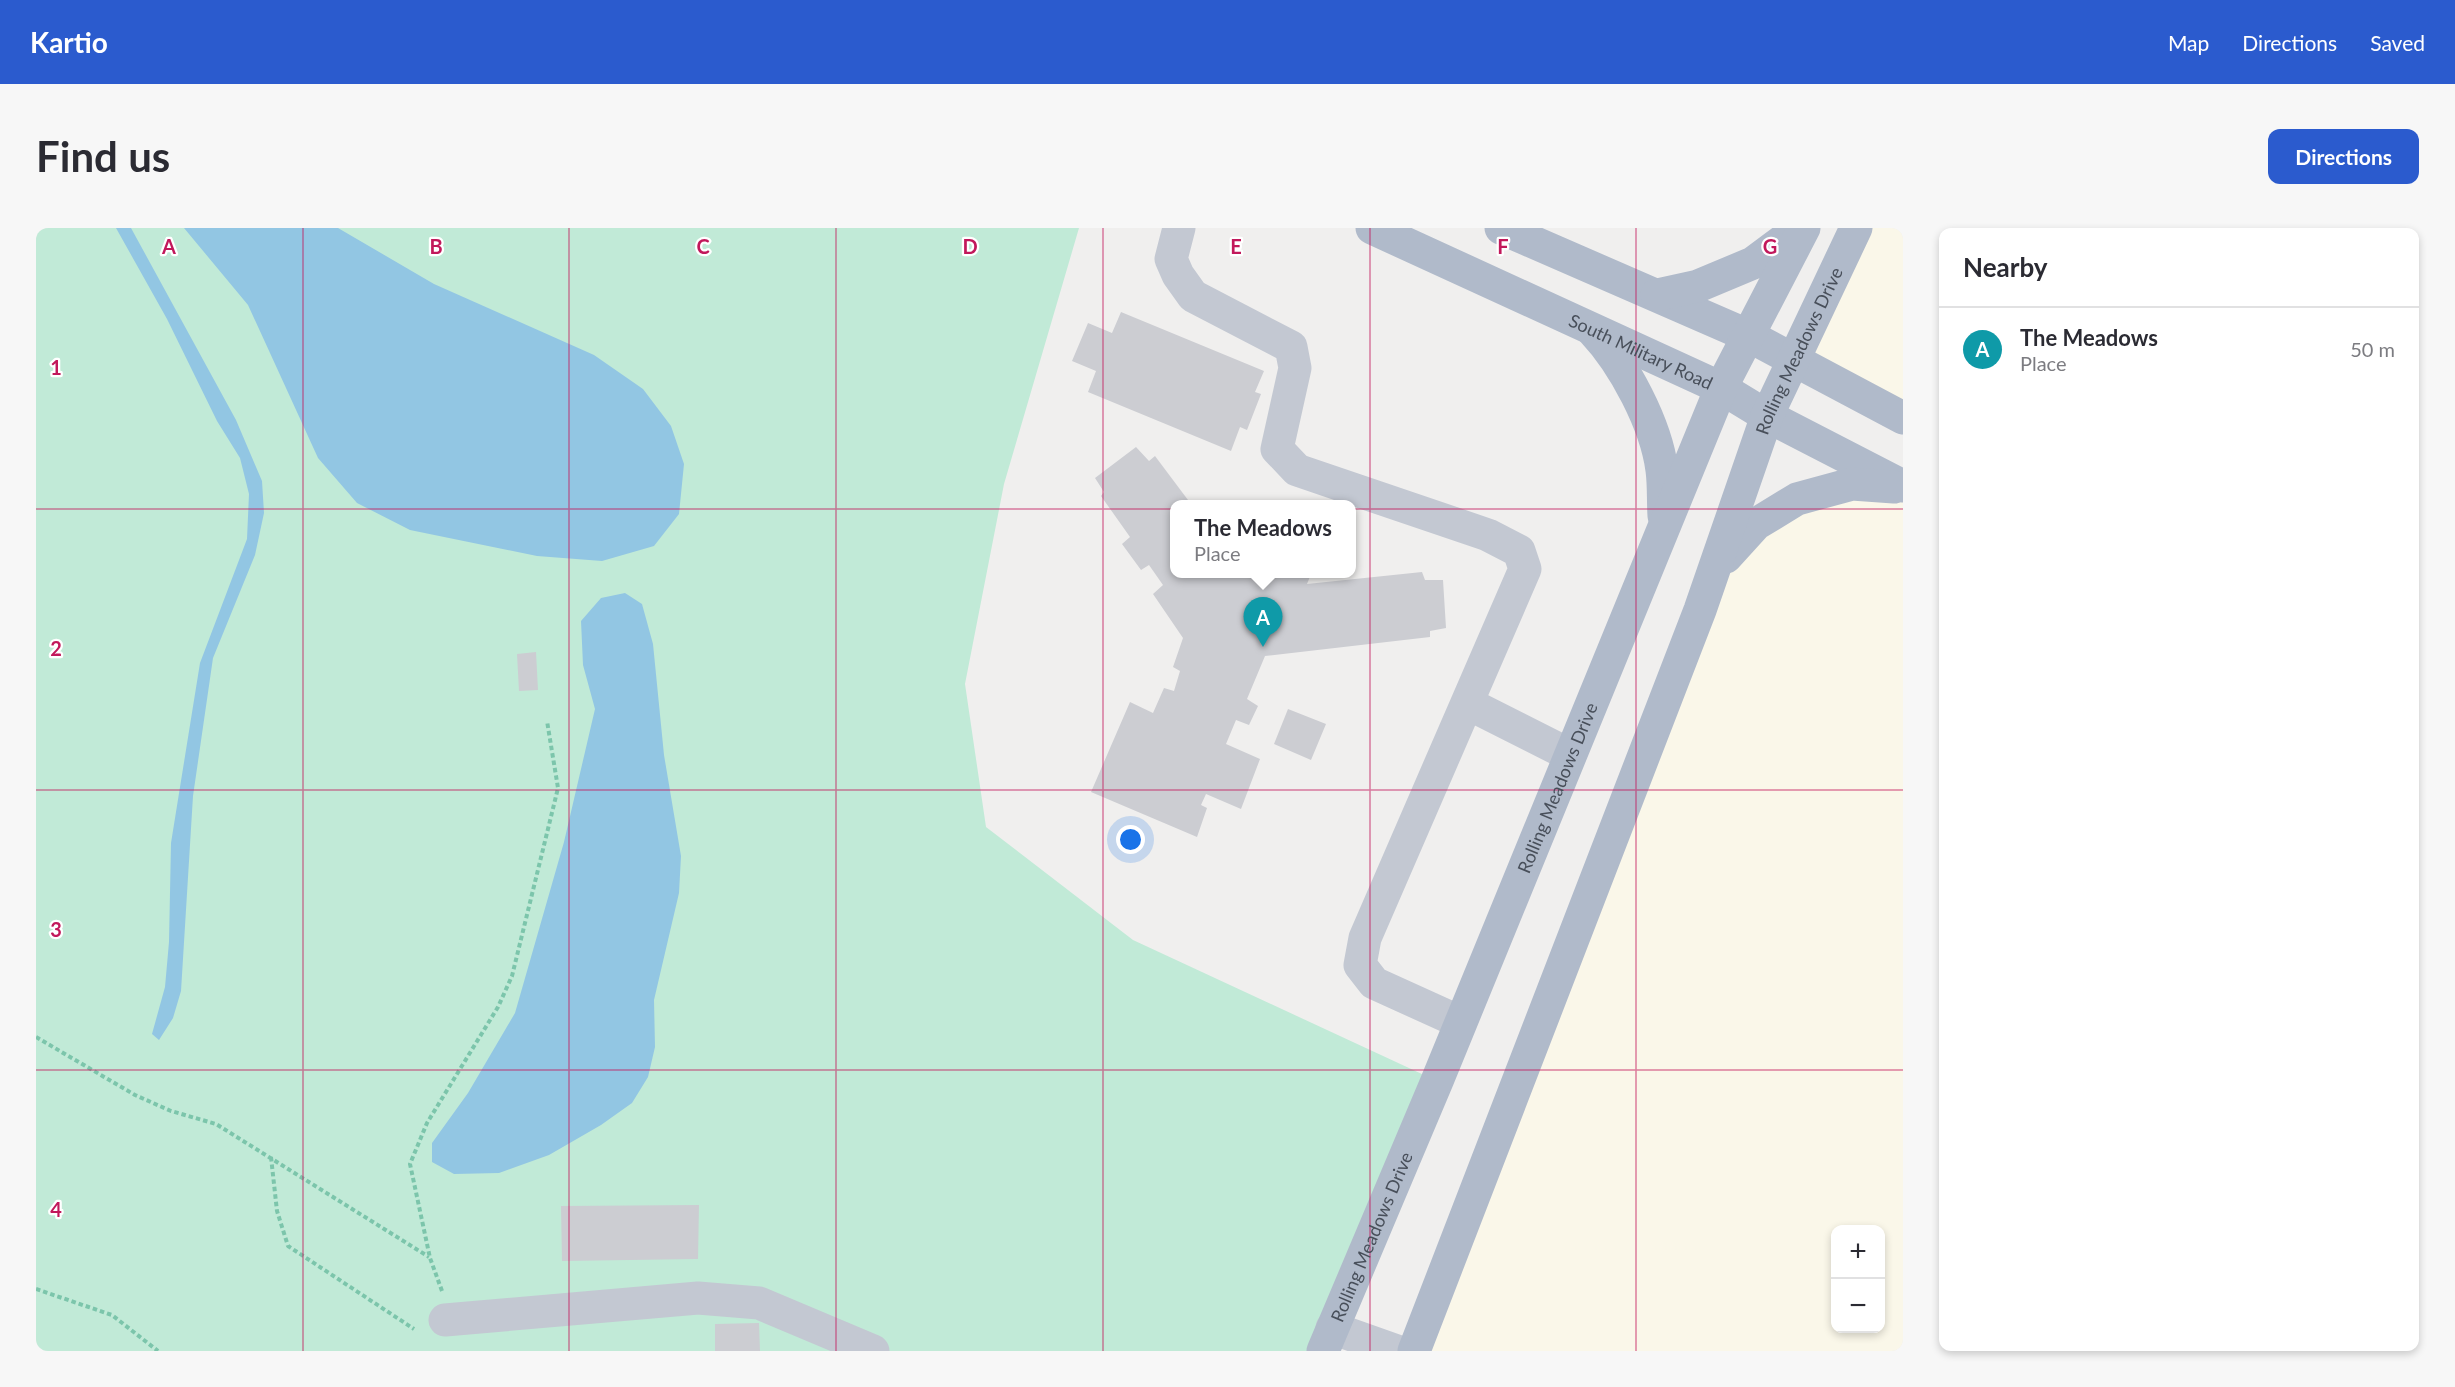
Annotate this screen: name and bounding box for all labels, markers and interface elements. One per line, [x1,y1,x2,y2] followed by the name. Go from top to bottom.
[30,25,108,59] text: Kartio
[2168,30,2209,55] text: Map
[2242,30,2337,55] text: Directions
[2370,30,2425,55] text: Saved
[2268,129,2419,184] button: Directions
[36,131,170,181] text: Find us
[161,234,176,258] text: A
[429,234,443,258] text: B
[696,234,710,258] text: C
[962,234,978,258] text: D
[1230,234,1242,258] text: E
[1497,234,1509,258] text: F
[1763,234,1777,258] text: G
[1963,251,2048,283] text: Nearby
[1751,263,1847,437] street label: Rolling Meadows Drive
[1566,309,1717,394] street label: South Military Road
[2020,324,2158,351] text: The Meadows
[1976,337,1989,361] text: A
[2350,337,2395,361] text: 50 m
[2020,351,2067,375] text: Place
[50,355,62,379] text: 1
[1170,500,1356,578] popup
[1194,514,1332,541] text: The Meadows
[1194,541,1241,565] text: Place
[1244,598,1282,647] pin: A
[50,636,62,660] text: 2
[1512,699,1602,876] street label: Rolling Meadows Drive
[1116,825,1145,854] your location
[50,917,62,941] text: 3
[1326,1149,1417,1325] street label: Rolling Meadows Drive
[50,1197,62,1221] text: 4
[1831,1225,1885,1333] map controls
[1831,1225,1885,1279] button: +
[1831,1279,1885,1333] button: −

